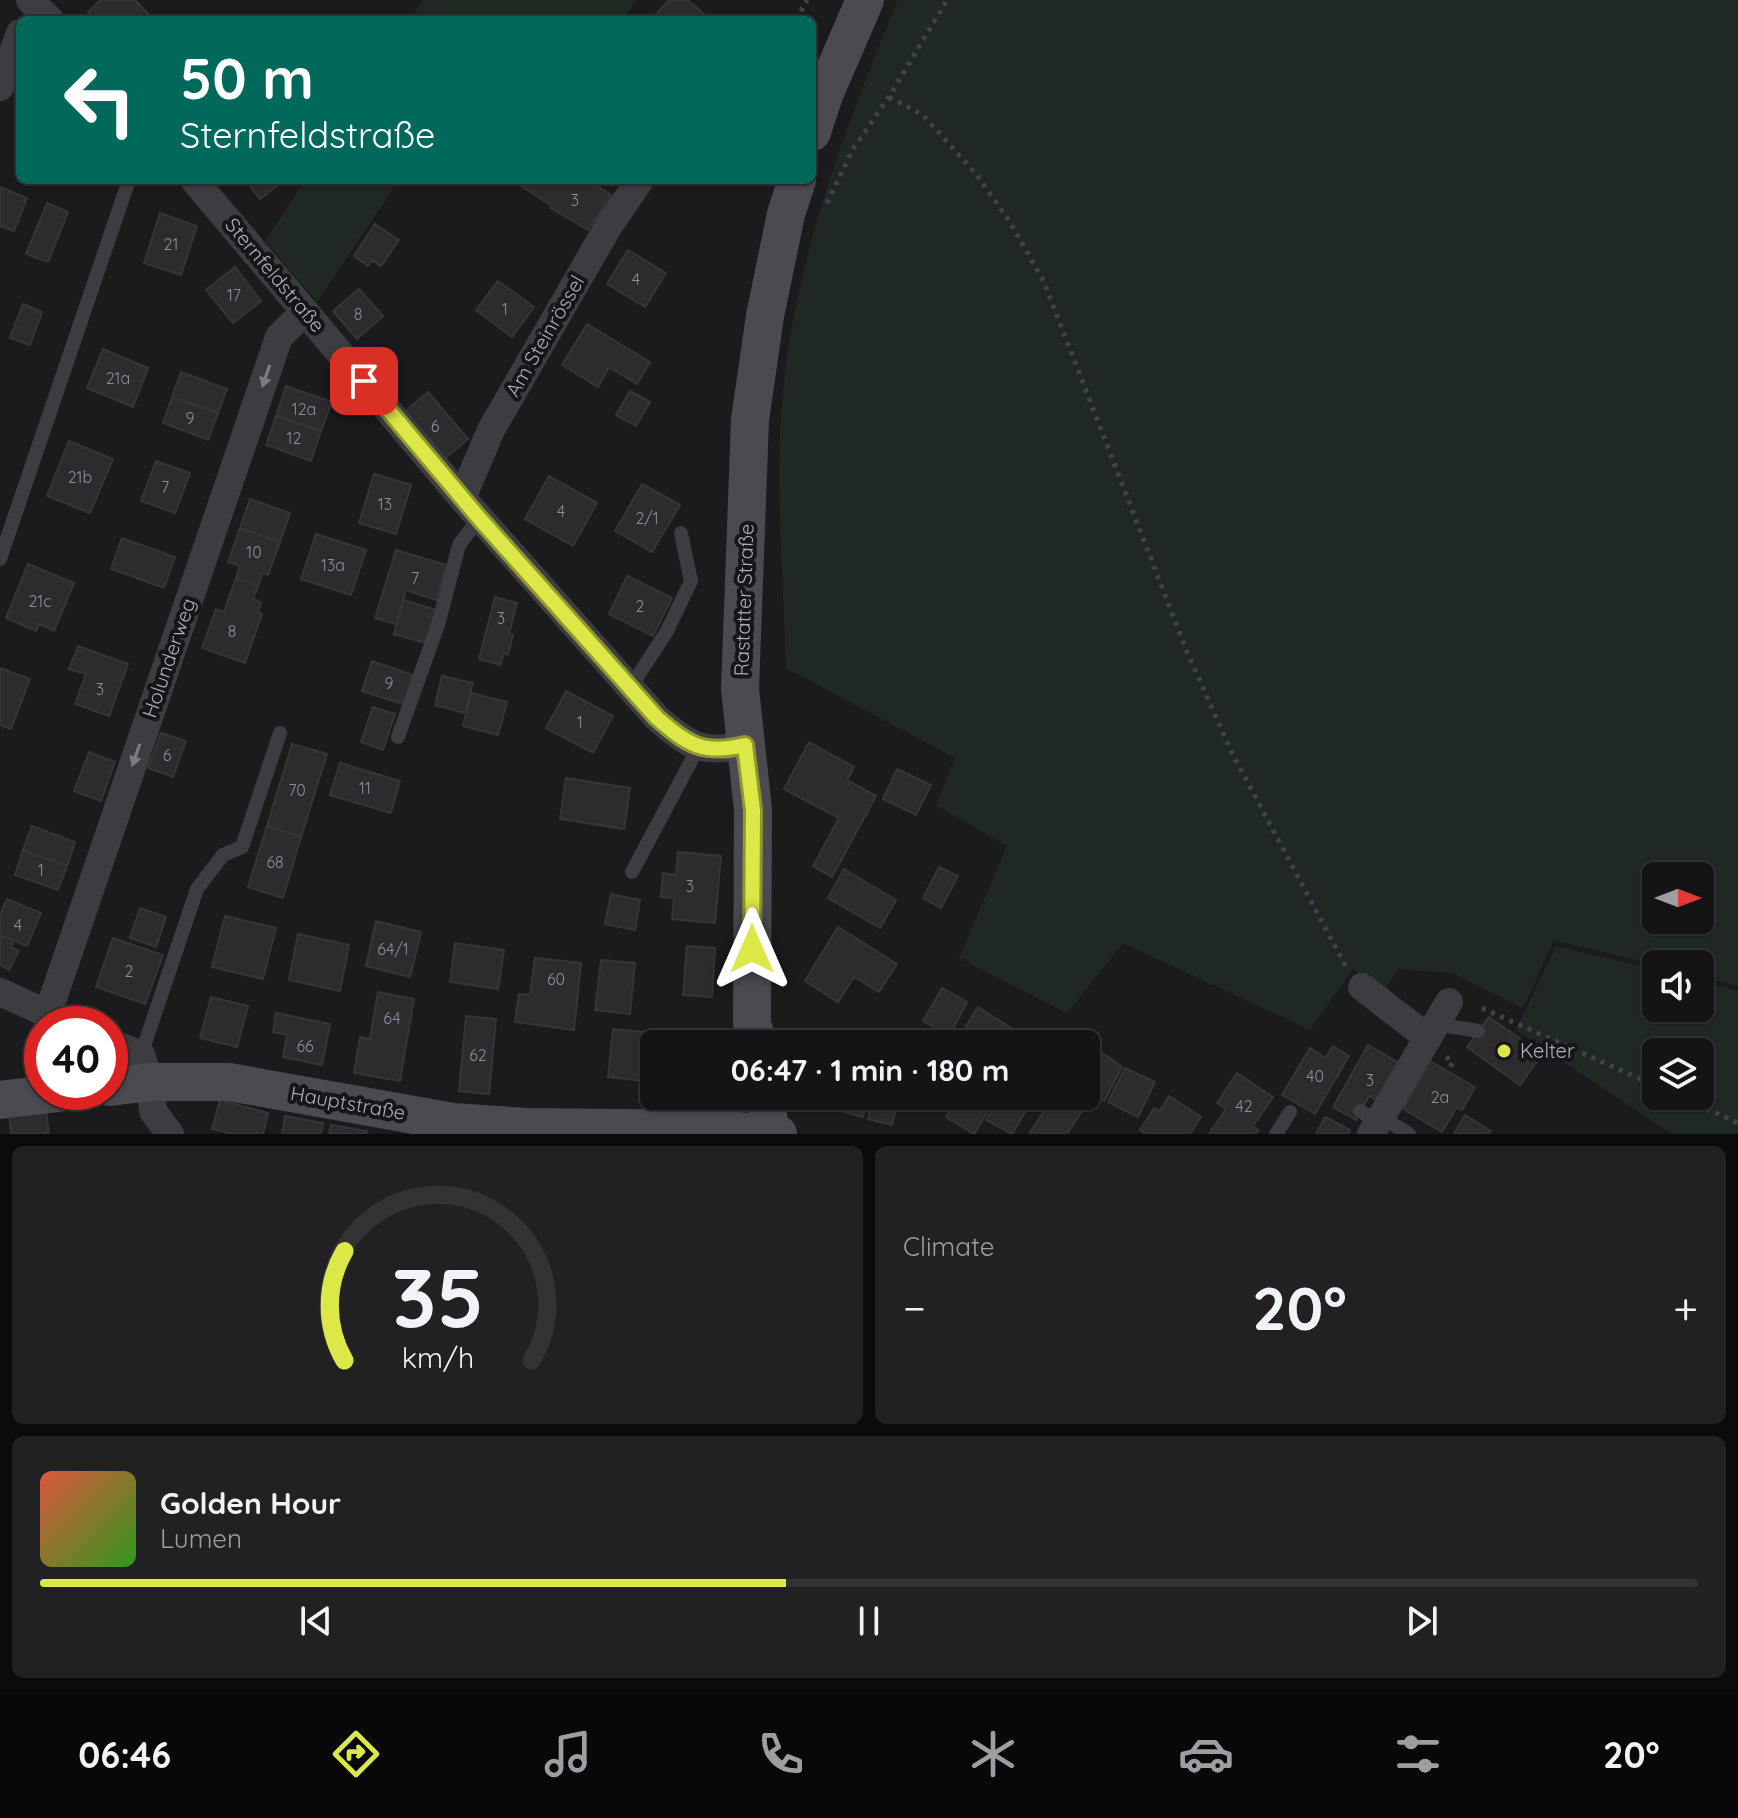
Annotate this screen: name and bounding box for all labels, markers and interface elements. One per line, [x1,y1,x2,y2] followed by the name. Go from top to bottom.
[180,43,314,113] text: 50 m
[48,48,152,152] icon: left
[180,112,435,157] text: Sternfeldstraße
[571,190,579,210] house number: 3
[220,212,331,337] street label: Sternfeldstraße
[164,234,178,254] house number: 21
[632,269,640,289] house number: 4
[500,271,589,401] street label: Am Steinrössel
[227,285,241,305] house number: 17
[502,299,508,319] house number: 1
[354,304,362,324] house number: 8
[330,347,398,415] pin
[342,359,386,403] icon: arrive
[259,364,271,388] one-way arrow
[106,368,130,388] house number: 21a
[292,399,316,419] house number: 12a
[186,408,195,428] house number: 9
[431,416,440,436] house number: 6
[287,428,302,448] house number: 12
[68,467,92,487] house number: 21b
[161,477,169,497] house number: 7
[378,494,392,514] house number: 13
[557,501,565,521] house number: 4
[635,508,659,528] house number: 2/1
[728,523,759,677] street label: Rastatter Straße
[246,542,262,562] house number: 10
[321,555,345,575] house number: 13a
[411,568,419,588] house number: 7
[28,591,52,611] house number: 21c
[136,595,201,721] street label: Holunderweg
[636,596,645,616] house number: 2
[497,608,505,628] house number: 3
[228,621,236,641] house number: 8
[385,673,394,693] house number: 9
[96,679,104,699] house number: 3
[577,712,583,732] house number: 1
[130,743,142,767] one-way arrow
[163,745,172,765] house number: 6
[359,778,371,798] house number: 11
[288,780,306,800] house number: 70
[266,852,284,872] house number: 68
[38,860,44,880] house number: 1
[1642,862,1714,934] north arrow
[1642,862,1714,1110] map controls
[686,876,694,896] house number: 3
[710,907,794,991] position arrow
[14,915,22,935] house number: 4
[377,939,409,959] house number: 64/1
[1642,950,1714,1022] button: sound
[125,961,134,981] house number: 2
[547,969,565,989] house number: 60
[24,1006,128,1110] speed limit sign: 40
[383,1008,401,1028] house number: 64
[296,1036,314,1056] house number: 66
[1520,1038,1575,1063] place label: Kelter
[1642,1038,1714,1110] button: layers
[1495,1042,1513,1060] marker: Kelter
[469,1045,487,1065] house number: 62
[731,1051,1009,1089] text: 06:47 · 1 min · 180 m
[1306,1066,1324,1086] house number: 40
[1366,1070,1374,1090] house number: 3
[289,1080,407,1125] street label: Hauptstraße
[1431,1087,1449,1107] house number: 2a
[1235,1096,1253,1116] house number: 42
[903,1230,994,1263] text: Climate
[391,1244,484,1348] text: 35
[1252,1270,1347,1345] text: 20°
[903,1280,926,1335] text: −
[1673,1280,1698,1335] text: +
[401,1339,474,1375] text: km/h
[160,1484,341,1522] text: Golden Hour
[160,1522,242,1555] text: Lumen
[294,1599,338,1643] icon: previous
[847,1599,891,1643] icon: pause
[1400,1599,1444,1643] icon: next
[328,1726,384,1782] icon: directions
[540,1726,596,1782] icon: music
[753,1726,809,1782] icon: phone
[965,1726,1021,1782] icon: climate
[1178,1726,1234,1782] icon: car
[1390,1726,1446,1782] icon: filters
[78,1732,171,1777] text: 06:46
[1603,1732,1660,1777] text: 20°

